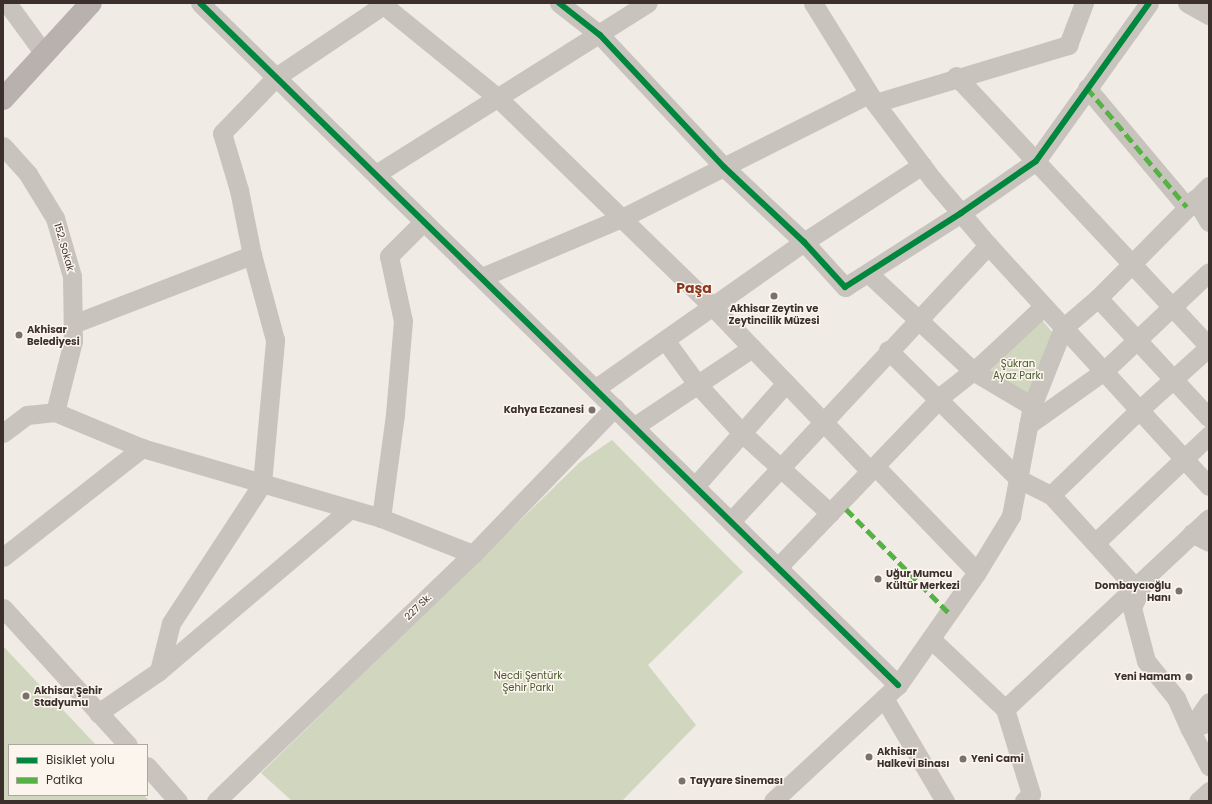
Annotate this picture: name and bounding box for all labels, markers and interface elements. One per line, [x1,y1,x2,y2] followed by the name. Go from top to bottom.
[51,222,77,272] street label: 152. Sokak
[676,280,712,296] district label: Paşa
[769,291,779,301] marker: Akhisar Zeytin ve Zeytincilik Müzesi
[729,302,819,326] place label: Akhisar Zeytin ve Zeytincilik Müzesi
[27,323,80,346] place label: Akhisar Belediyesi
[14,330,24,340] marker: Akhisar Belediyesi
[993,357,1043,380] park label: Şükran Ayaz Parkı
[504,404,584,416] place label: Kahya Eczanesi
[587,405,597,415] marker: Kahya Eczanesi
[886,567,960,590] place label: Uğur Mumcu Kültür Merkezi
[873,574,883,584] marker: Uğur Mumcu Kültür Merkezi
[1095,579,1171,602] place label: Dombaycıoğlu Hanı
[1174,586,1184,596] marker: Dombaycıoğlu Hanı
[402,591,434,623] street label: 227 Sk.
[494,669,562,692] park label: Necdi Şentürk Şehir Parkı
[1114,671,1181,683] place label: Yeni Hamam
[1184,672,1194,682] marker: Yeni Hamam
[34,684,102,708] place label: Akhisar Şehir Stadyumu
[21,691,31,701] marker: Akhisar Şehir Stadyumu
[8,744,148,796] legend
[877,745,950,768] place label: Akhisar Halkevi Binası
[46,751,115,768] text: Bisiklet yolu
[864,752,874,762] marker: Akhisar Halkevi Binası
[971,753,1024,765] place label: Yeni Cami
[958,754,968,764] marker: Yeni Cami
[46,771,83,788] text: Patika
[690,775,783,787] place label: Tayyare Sineması
[677,776,687,786] marker: Tayyare Sineması

